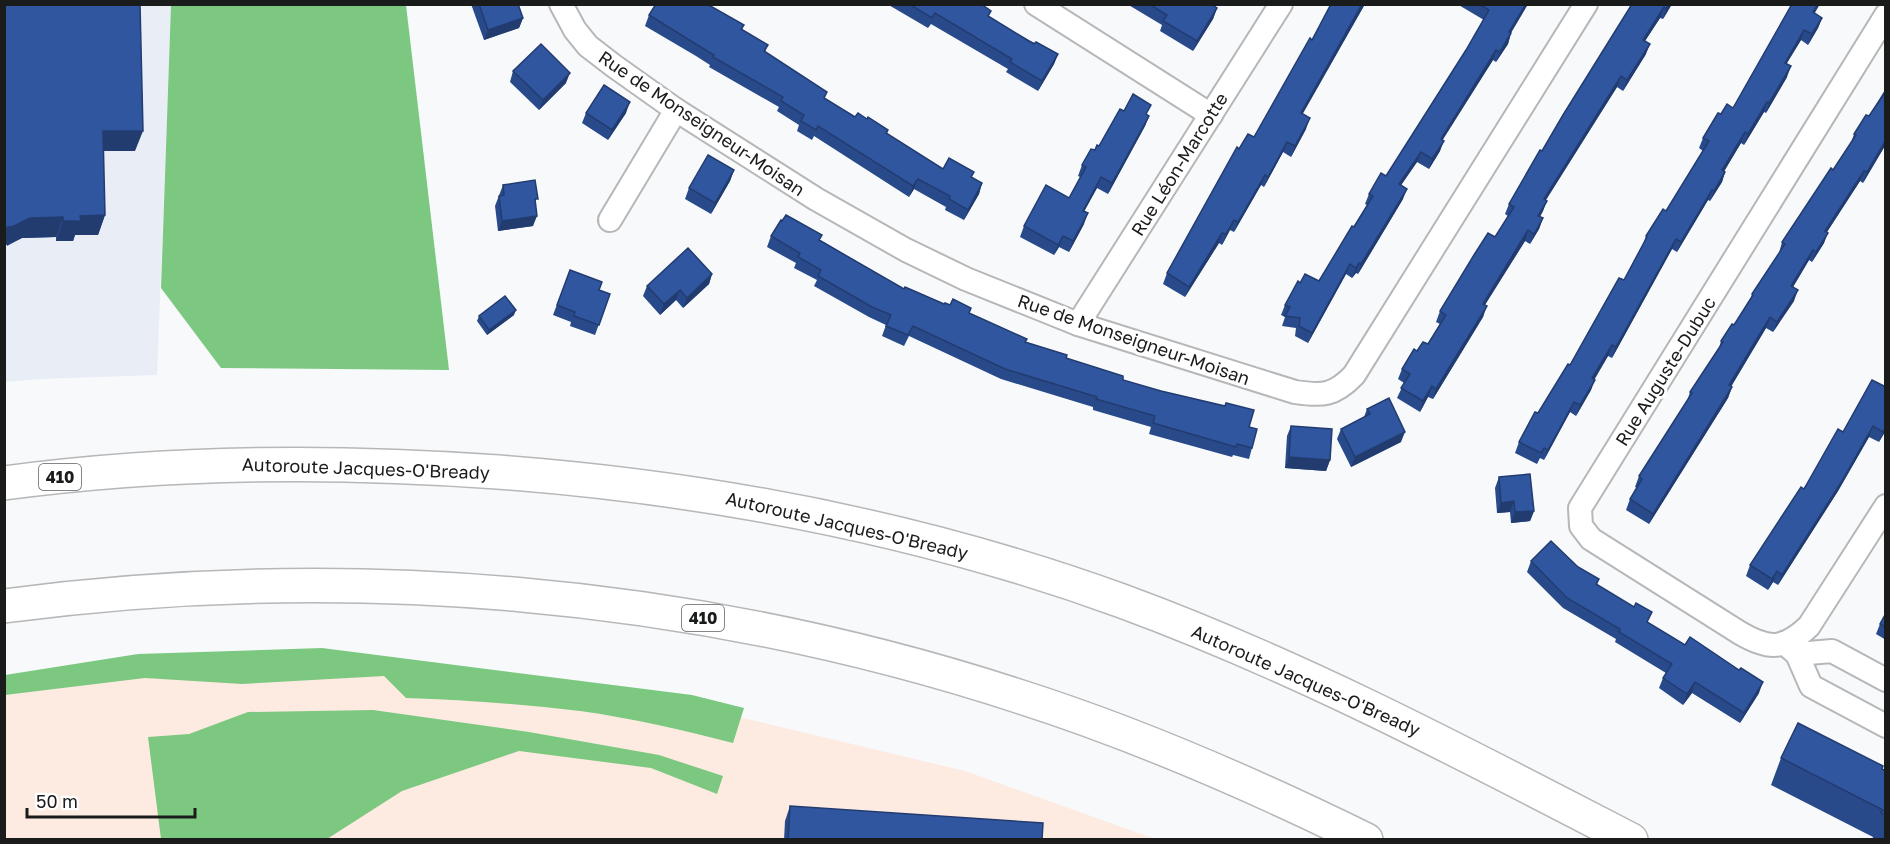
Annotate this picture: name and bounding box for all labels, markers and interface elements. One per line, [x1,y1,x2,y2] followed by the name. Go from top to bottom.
[595,46,809,200] street label: Rue de Monseigneur-Moisan
[1126,88,1232,240] street label: Rue Léon-Marcotte
[1015,289,1253,389] street label: Rue de Monseigneur-Moisan
[1610,292,1720,450] street label: Rue Auguste-Dubuc
[242,453,490,483] street label: Autoroute Jacques-O'Bready
[39,464,81,490] road number: 410
[724,486,970,564] street label: Autoroute Jacques-O'Bready
[682,605,724,631] road number: 410
[1188,620,1424,740] street label: Autoroute Jacques-O'Bready
[27,781,195,819] scale bar
[36,790,78,812] text: 50 m

